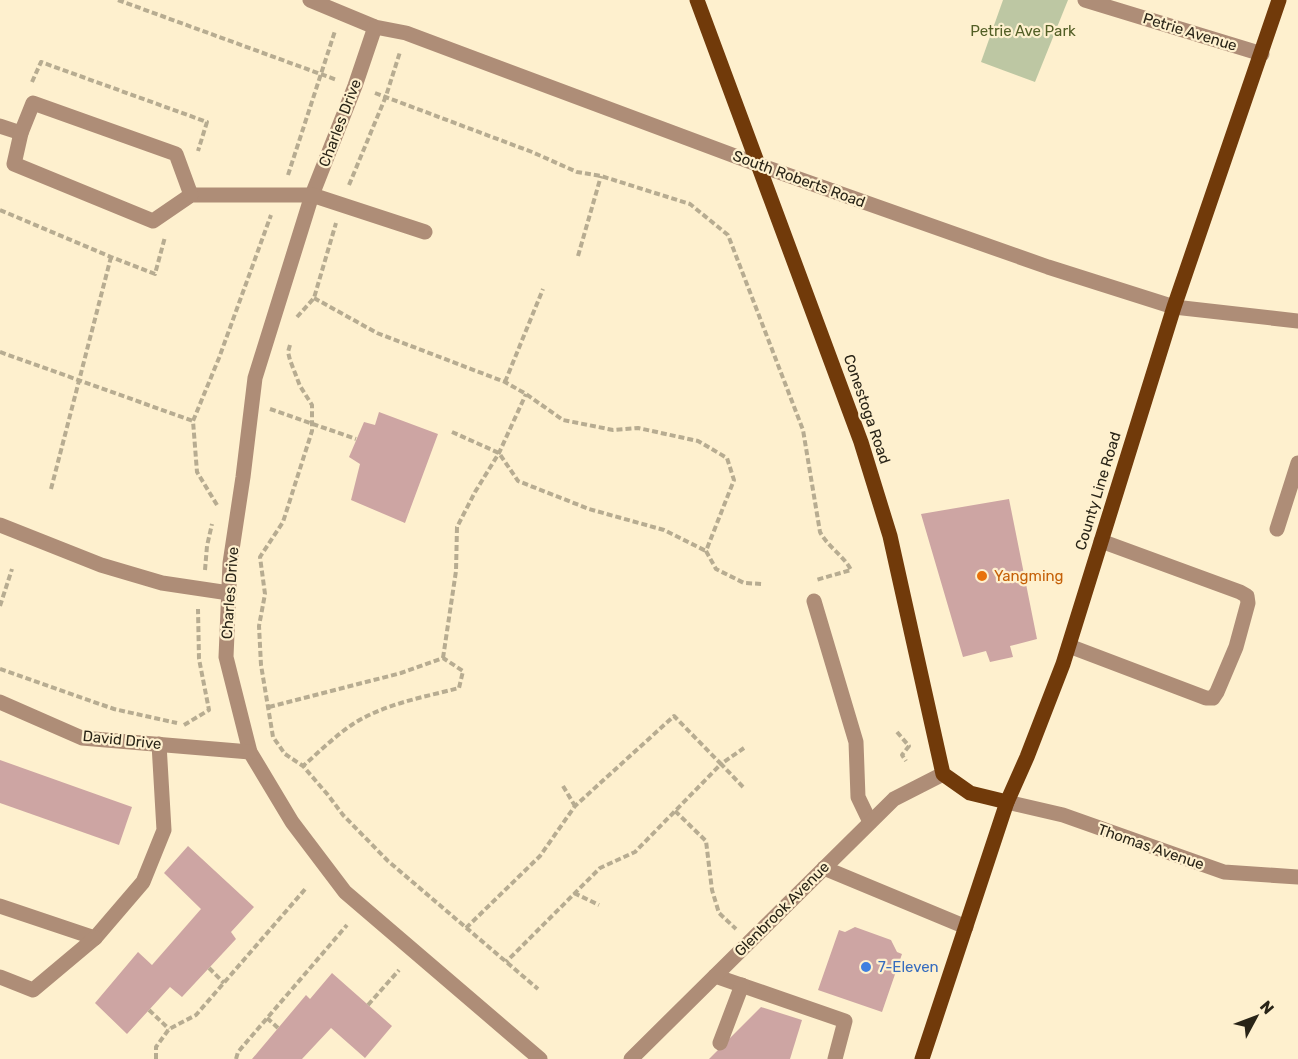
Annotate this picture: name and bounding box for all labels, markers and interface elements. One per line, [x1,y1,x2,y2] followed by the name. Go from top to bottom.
[1141,9,1239,55] street label: Petrie Avenue
[970,22,1076,40] park label: Petrie Ave Park
[315,77,365,169] street label: Charles Drive
[730,147,868,211] street label: South Roberts Road
[840,352,894,466] street label: Conestoga Road
[1071,430,1125,552] street label: County Line Road
[218,546,242,640] street label: Charles Drive
[994,567,1064,585] place label: Yangming
[975,569,989,583] marker: Yangming
[82,727,162,753] street label: David Drive
[1095,820,1207,874] street label: Thomas Avenue
[731,858,833,960] street label: Glenbrook Avenue
[878,958,939,976] place label: 7-Eleven
[859,960,873,974] marker: 7-Eleven
[1226,987,1286,1047] north arrow
[1256,997,1278,1018] text: N

